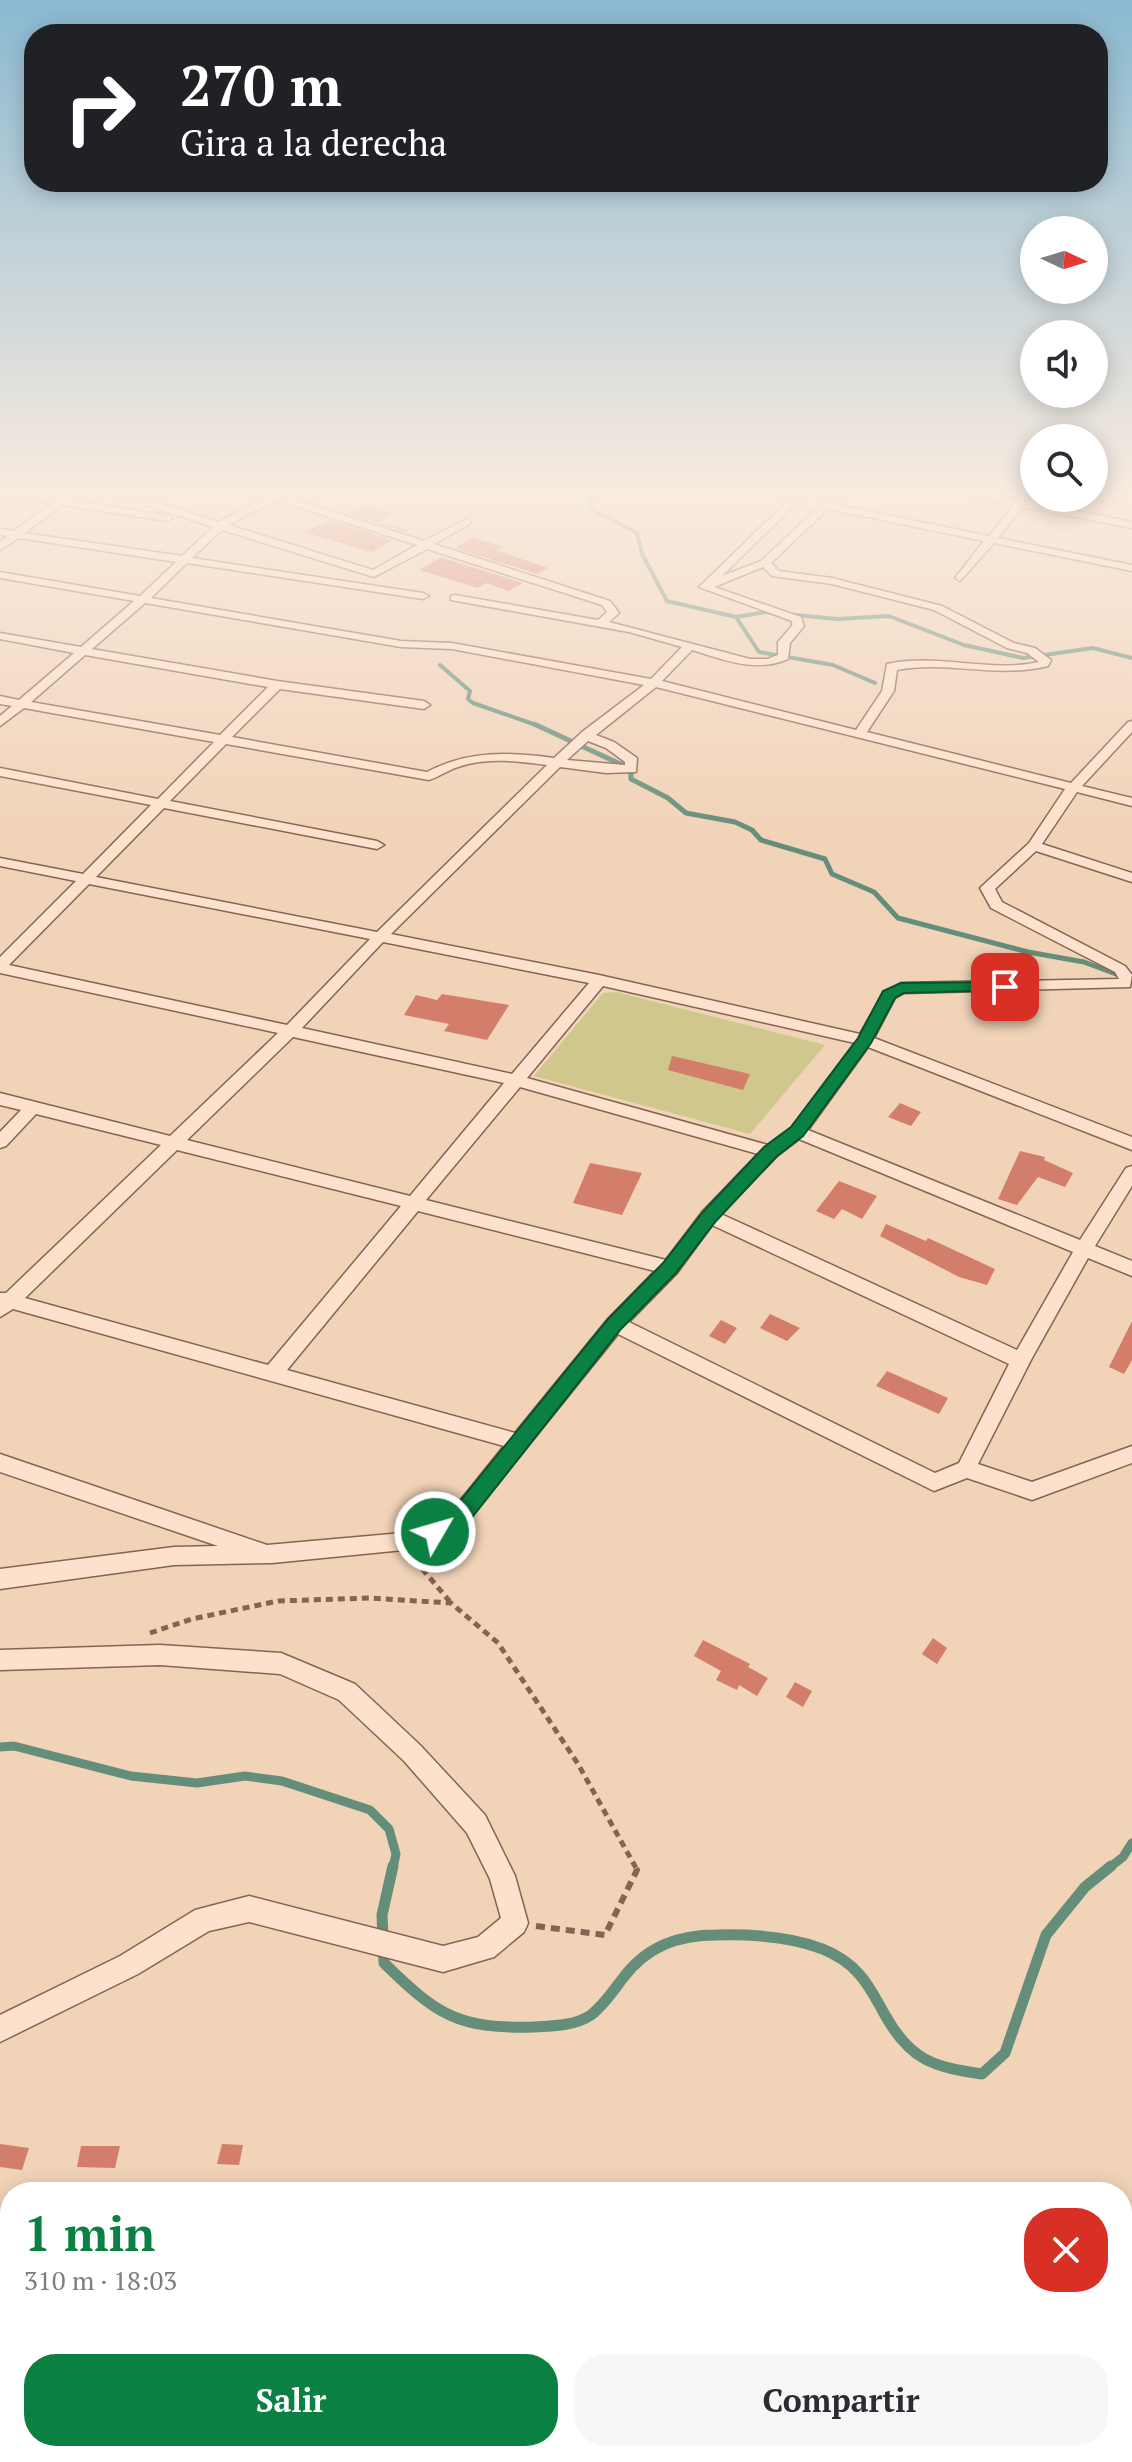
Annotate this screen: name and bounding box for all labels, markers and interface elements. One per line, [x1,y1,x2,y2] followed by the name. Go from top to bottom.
[180,48,342,122] text: 270 m
[48,56,152,160] icon: right
[180,119,447,166] text: Gira a la derecha
[1020,216,1108,304] north arrow
[1020,216,1108,512] map controls
[1020,320,1108,408] button: sound
[1020,424,1108,512] button: search
[971,953,1039,1021] pin
[983,965,1027,1009] icon: arrive
[393,1490,477,1574] position arrow
[24,2201,155,2265] text: 1 min
[1024,2208,1108,2292] button: close
[24,2263,177,2297] text: 310 m · 18:03
[24,2354,558,2446] button: Salir
[574,2354,1108,2446] button: Compartir

